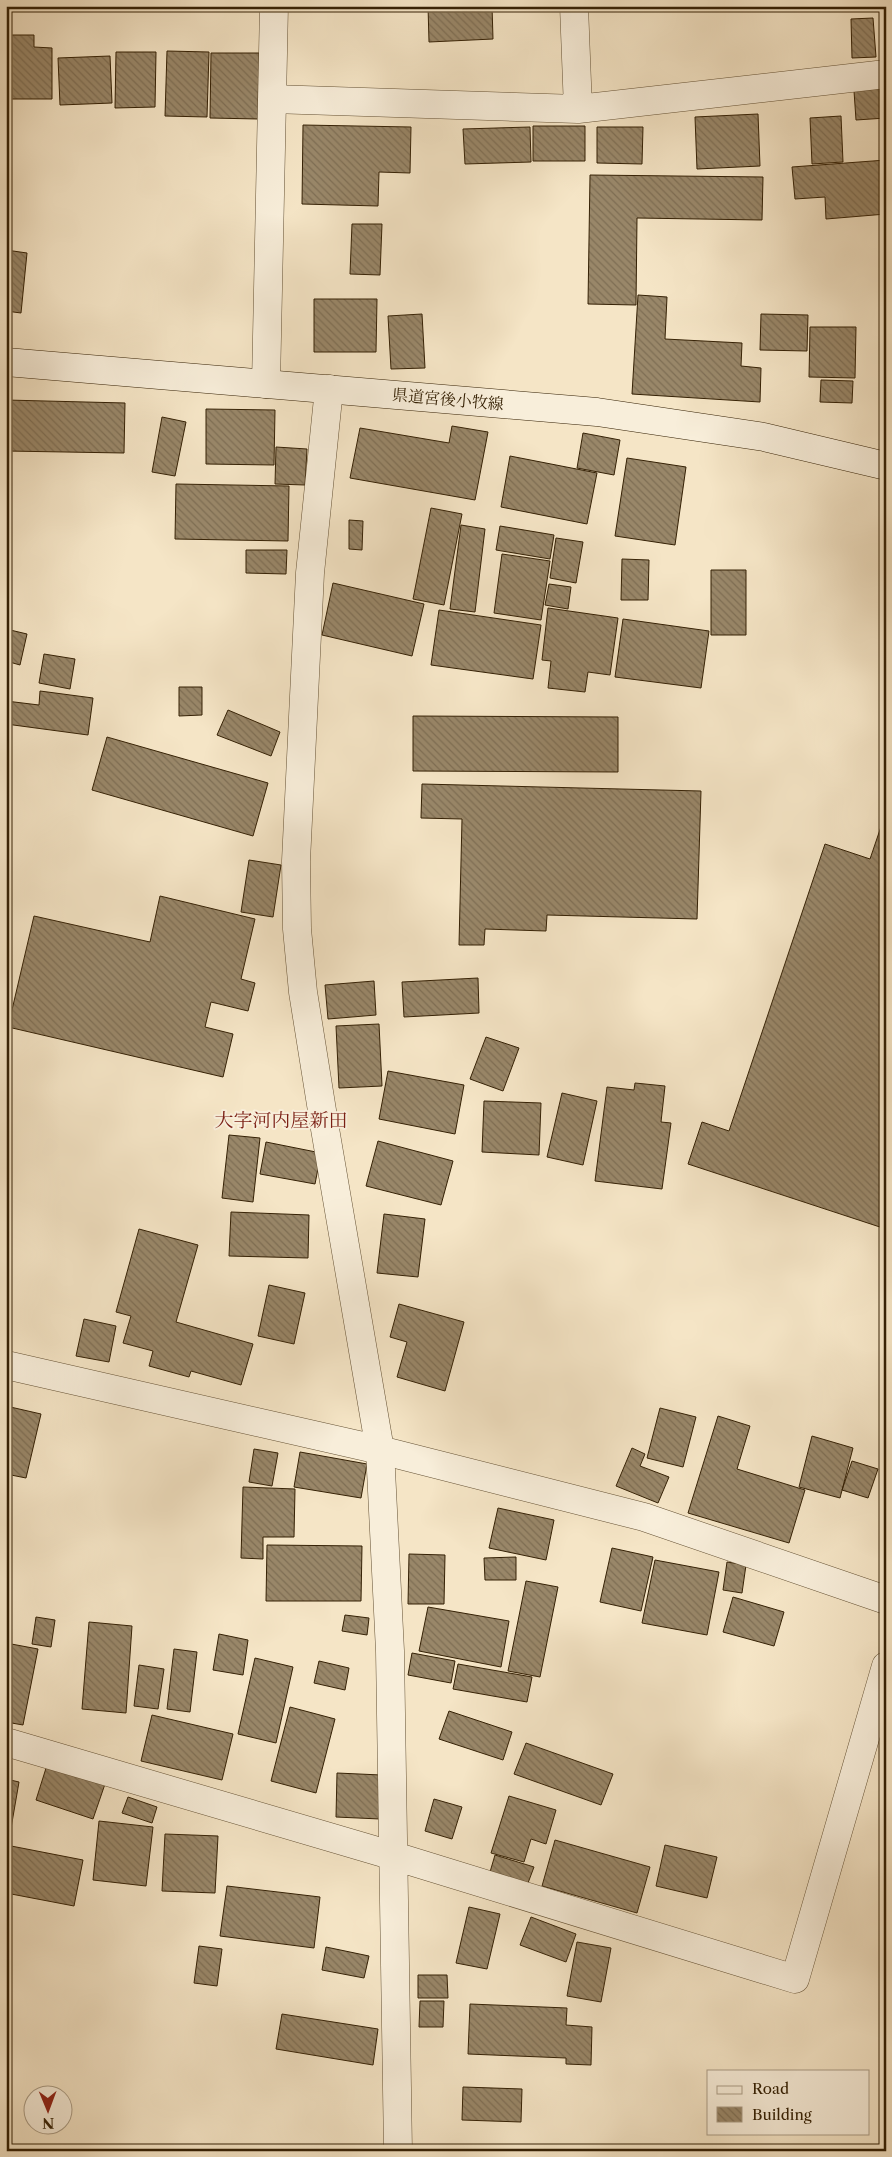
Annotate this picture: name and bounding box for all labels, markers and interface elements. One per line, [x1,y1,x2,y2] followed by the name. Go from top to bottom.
[391,384,505,414] street label: 県道宮後小牧線
[214,1109,348,1132] district label: 大字河内屋新田
[707,2070,870,2134] legend
[752,2079,789,2098] text: Road
[22,2084,72,2134] north arrow
[752,2105,812,2124] text: Building
[42,2114,54,2132] text: N

